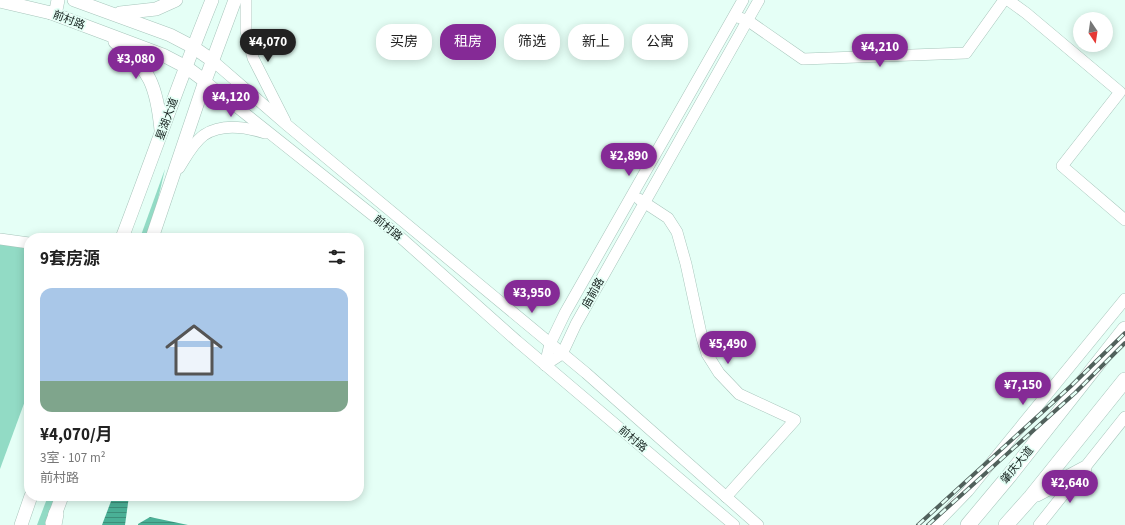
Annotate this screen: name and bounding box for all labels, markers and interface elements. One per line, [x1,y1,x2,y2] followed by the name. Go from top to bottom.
[51,7,87,33] street label: 前村路
[1073,12,1113,52] north arrow
[1073,12,1113,52] map controls
[376,24,432,60] chip: 买房
[440,24,496,60] chip: 租房
[504,24,560,60] chip: 筛选
[568,24,624,60] chip: 新上
[632,24,688,60] chip: 公寓
[235,29,301,63] pin: ¥4,070
[249,33,287,51] text: ¥4,070
[847,34,913,68] pin: ¥4,210
[861,38,899,56] text: ¥4,210
[103,46,169,80] pin: ¥3,080
[117,50,155,68] text: ¥3,080
[198,84,264,118] pin: ¥4,120
[212,88,250,106] text: ¥4,120
[152,96,182,142] street label: 星湖大道
[596,143,662,177] pin: ¥2,890
[610,147,648,165] text: ¥2,890
[370,212,406,244] street label: 前村路
[326,246,348,268] icon: filters
[40,247,100,271] text: 9套房源
[578,275,608,311] street label: 庙前路
[499,280,565,314] pin: ¥3,950
[513,284,551,302] text: ¥3,950
[158,314,230,386] icon: home
[695,331,761,365] pin: ¥5,490
[709,335,747,353] text: ¥5,490
[990,372,1056,406] pin: ¥7,150
[1004,376,1042,394] text: ¥7,150
[40,423,113,447] text: ¥4,070/月
[616,423,650,455] street label: 前村路
[997,443,1037,487] street label: 肇庆大道
[40,449,105,467] text: 3室 · 107 m²
[40,469,79,487] text: 前村路
[1037,470,1103,504] pin: ¥2,640
[1051,474,1089,492] text: ¥2,640

